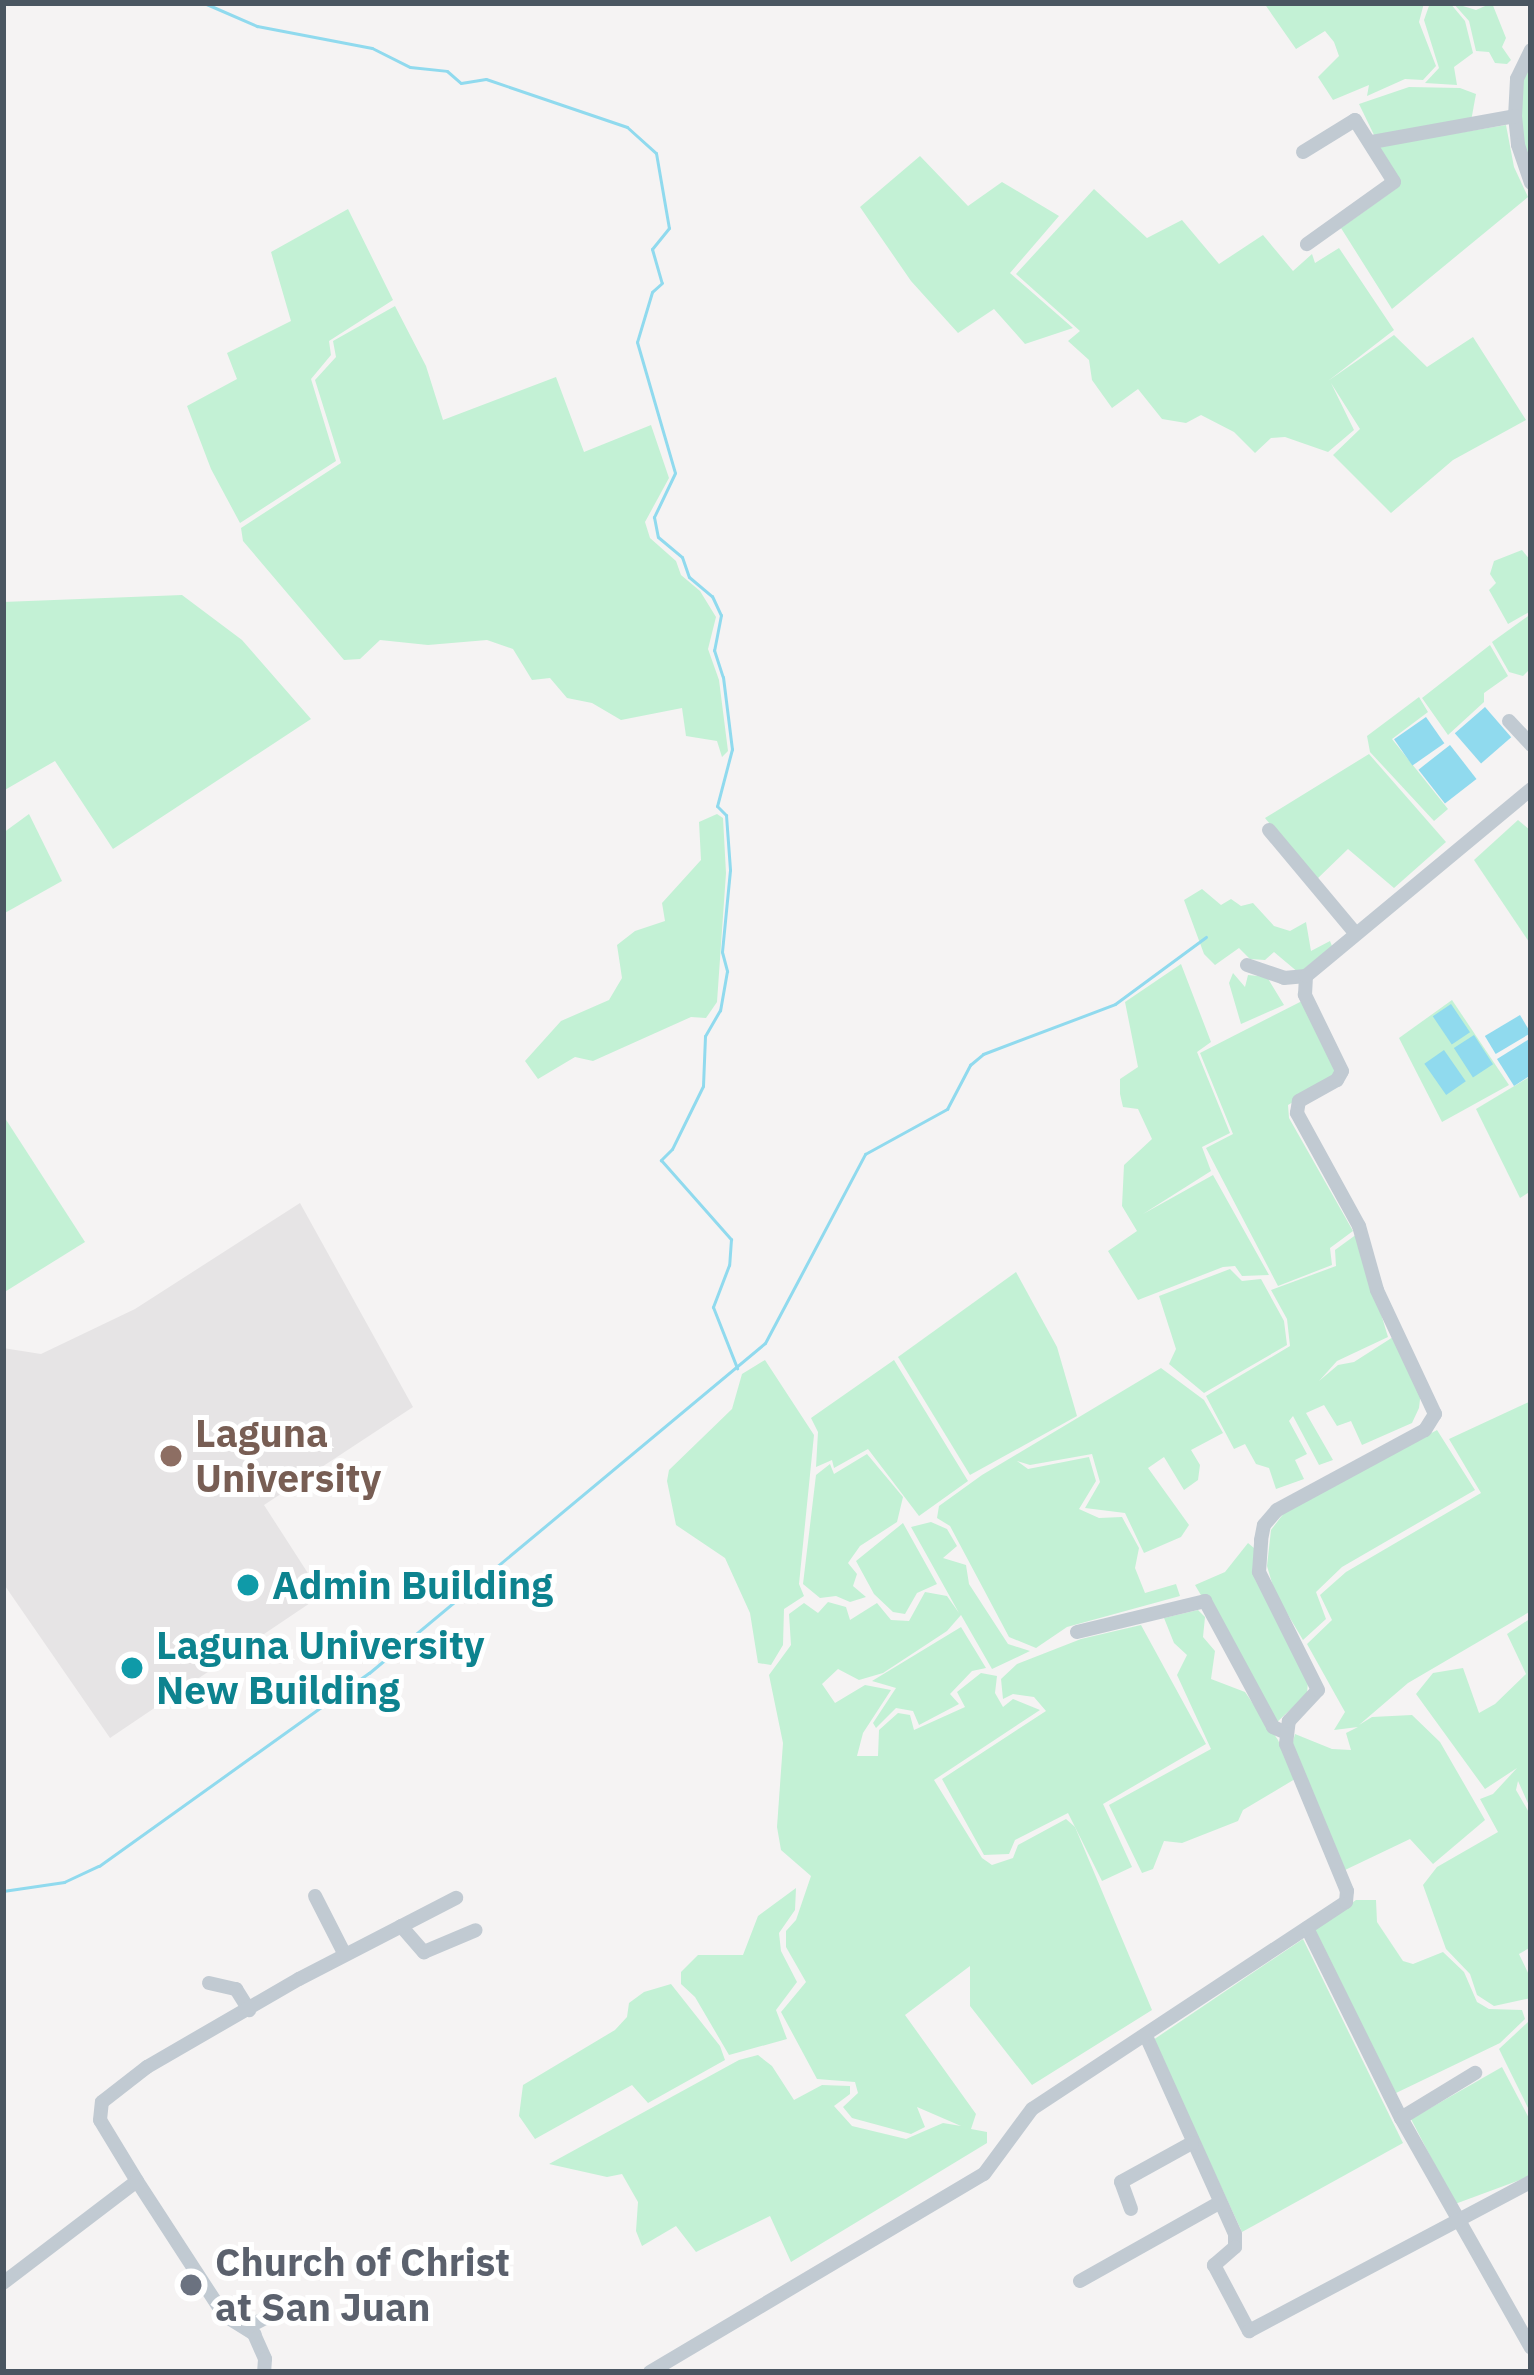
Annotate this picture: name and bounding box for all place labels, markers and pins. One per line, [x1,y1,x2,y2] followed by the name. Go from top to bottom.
[195,1411,381,1502] place label: Laguna University
[158,1443,184,1469] marker: Laguna University
[272,1562,553,1608] place label: Admin Building
[235,1572,261,1598] marker: Admin Building
[156,1623,485,1714] place label: Laguna University New Building
[119,1655,145,1681] marker: Laguna University New Building
[215,2240,510,2331] place label: Church of Christ at San Juan
[178,2272,204,2298] marker: Church of Christ at San Juan

